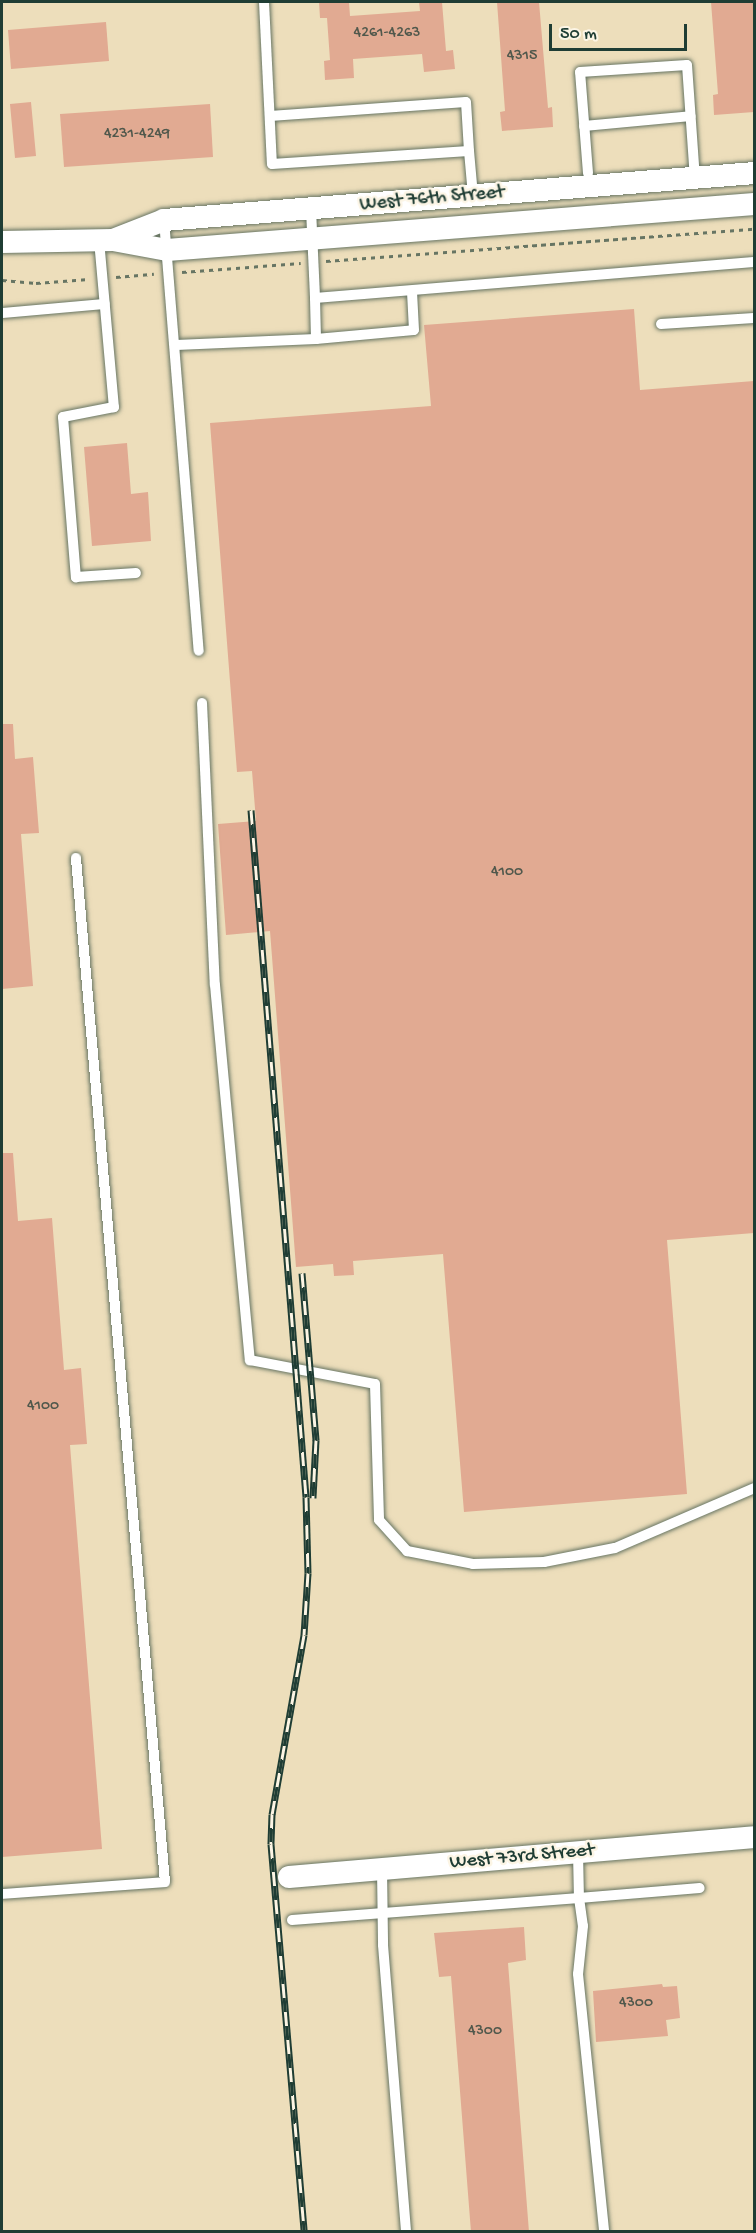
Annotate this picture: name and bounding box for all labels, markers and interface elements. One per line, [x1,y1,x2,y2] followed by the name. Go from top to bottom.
[552,12,690,50] scale bar
[354,24,420,44] house number: 4261-4263
[560,24,597,45] text: 50 m
[507,47,537,67] house number: 4315
[104,125,170,145] house number: 4231-4249
[359,181,505,217] street label: West 76th Street
[491,863,523,883] house number: 4100
[27,1397,59,1417] house number: 4100
[449,1839,595,1875] street label: West 73rd Street
[619,1994,653,2014] house number: 4300
[468,2022,502,2042] house number: 4300

